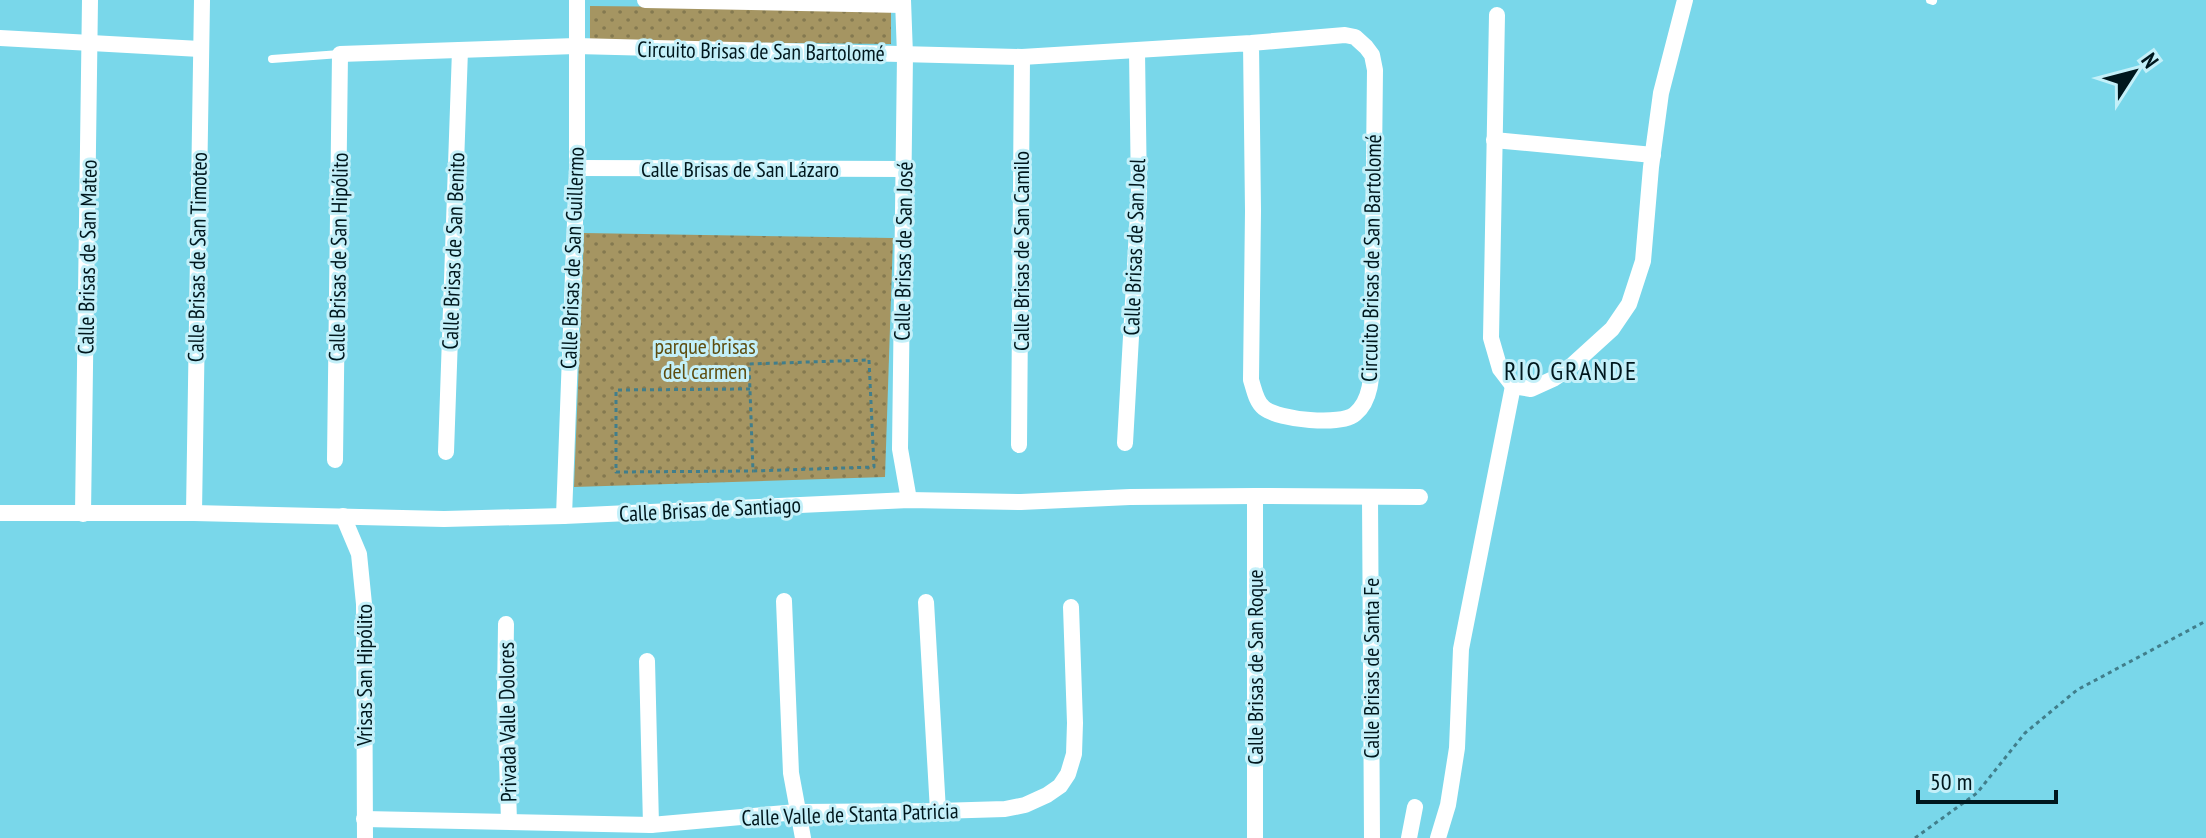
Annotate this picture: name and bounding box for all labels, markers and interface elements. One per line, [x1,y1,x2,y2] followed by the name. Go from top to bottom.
[2094,32,2174,112] north arrow
[637,35,885,67] street label: Circuito Brisas de San Bartolomé
[2135,47,2165,73] text: N
[1355,134,1387,382] street label: Circuito Brisas de San Bartolomé
[554,146,590,370] street label: Calle Brisas de San Guillermo
[1007,151,1035,351] street label: Calle Brisas de San Camilo
[181,152,213,362] street label: Calle Brisas de San Timoteo
[322,152,354,362] street label: Calle Brisas de San Hipólito
[436,152,470,350] street label: Calle Brisas de San Benito
[641,155,839,183] street label: Calle Brisas de San Lázaro
[1117,157,1151,336] street label: Calle Brisas de San Joel
[71,159,103,355] street label: Calle Brisas de San Mateo
[887,161,919,341] street label: Calle Brisas de San José
[654,332,756,385] park label: parque brisas del carmen
[1504,354,1638,387] district label: RIO GRANDE
[618,490,802,528] street label: Calle Brisas de Santiago
[1241,569,1269,765] street label: Calle Brisas de San Roque
[1357,578,1385,758] street label: Calle Brisas de Santa Fe
[350,604,378,747] street label: Vrisas San Hipólito
[492,642,522,802] street label: Privada Valle Dolores
[1918,754,2056,804] scale bar
[1930,766,1972,797] text: 50 m
[741,796,959,832] street label: Calle Valle de Stanta Patricia

